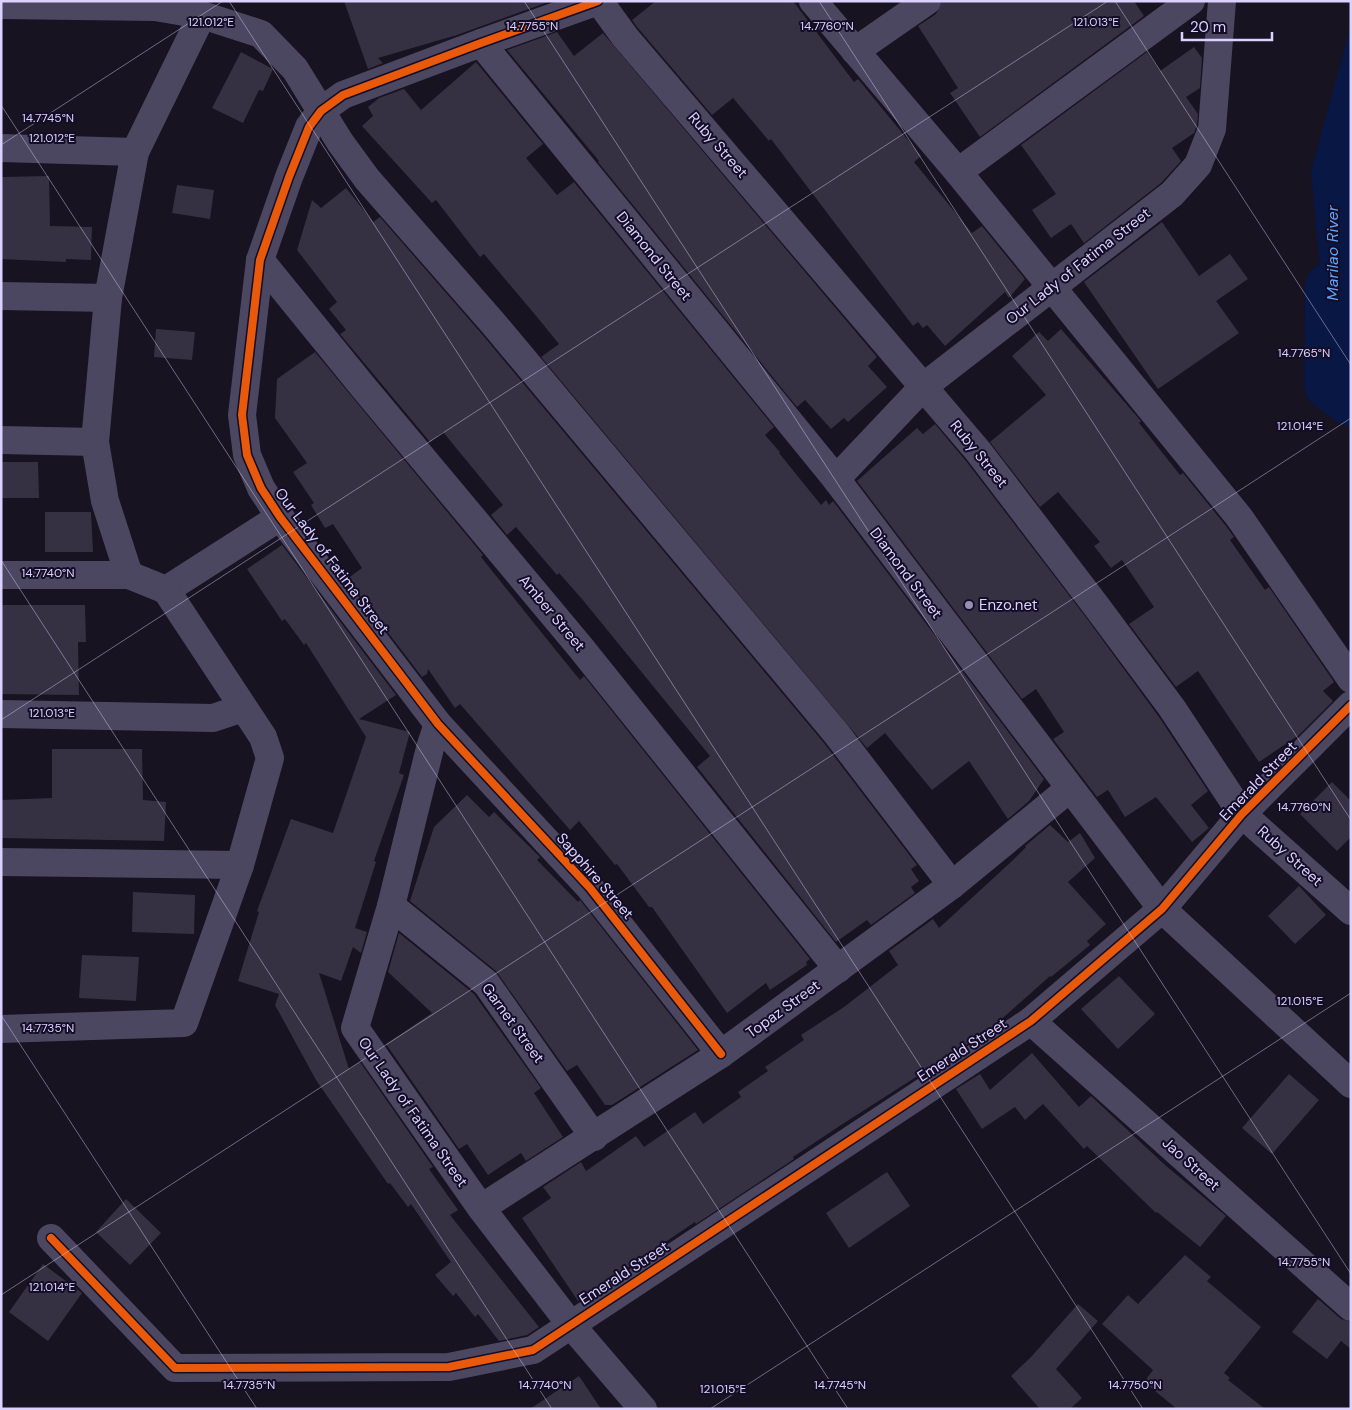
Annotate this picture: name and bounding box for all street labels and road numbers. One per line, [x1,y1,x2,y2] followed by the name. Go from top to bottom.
[684,108,752,182] street label: Ruby Street
[1002,203,1155,329] street label: Our Lady of Fatima Street
[612,207,696,305] street label: Diamond Street
[946,416,1012,492] street label: Ruby Street
[270,484,394,638] street label: Our Lady of Fatima Street
[865,524,947,623] street label: Diamond Street
[514,571,590,655] street label: Amber Street
[1215,737,1301,825] street label: Emerald Street
[1253,821,1327,891] street label: Ruby Street
[552,829,638,923] street label: Sapphire Street
[742,975,824,1043] street label: Topaz Street
[477,979,549,1067] street label: Garnet Street
[913,1013,1011,1087] street label: Emerald Street
[354,1033,472,1191] street label: Our Lady of Fatima Street
[1158,1133,1224,1195] street label: Jao Street
[575,1236,673,1310] street label: Emerald Street

